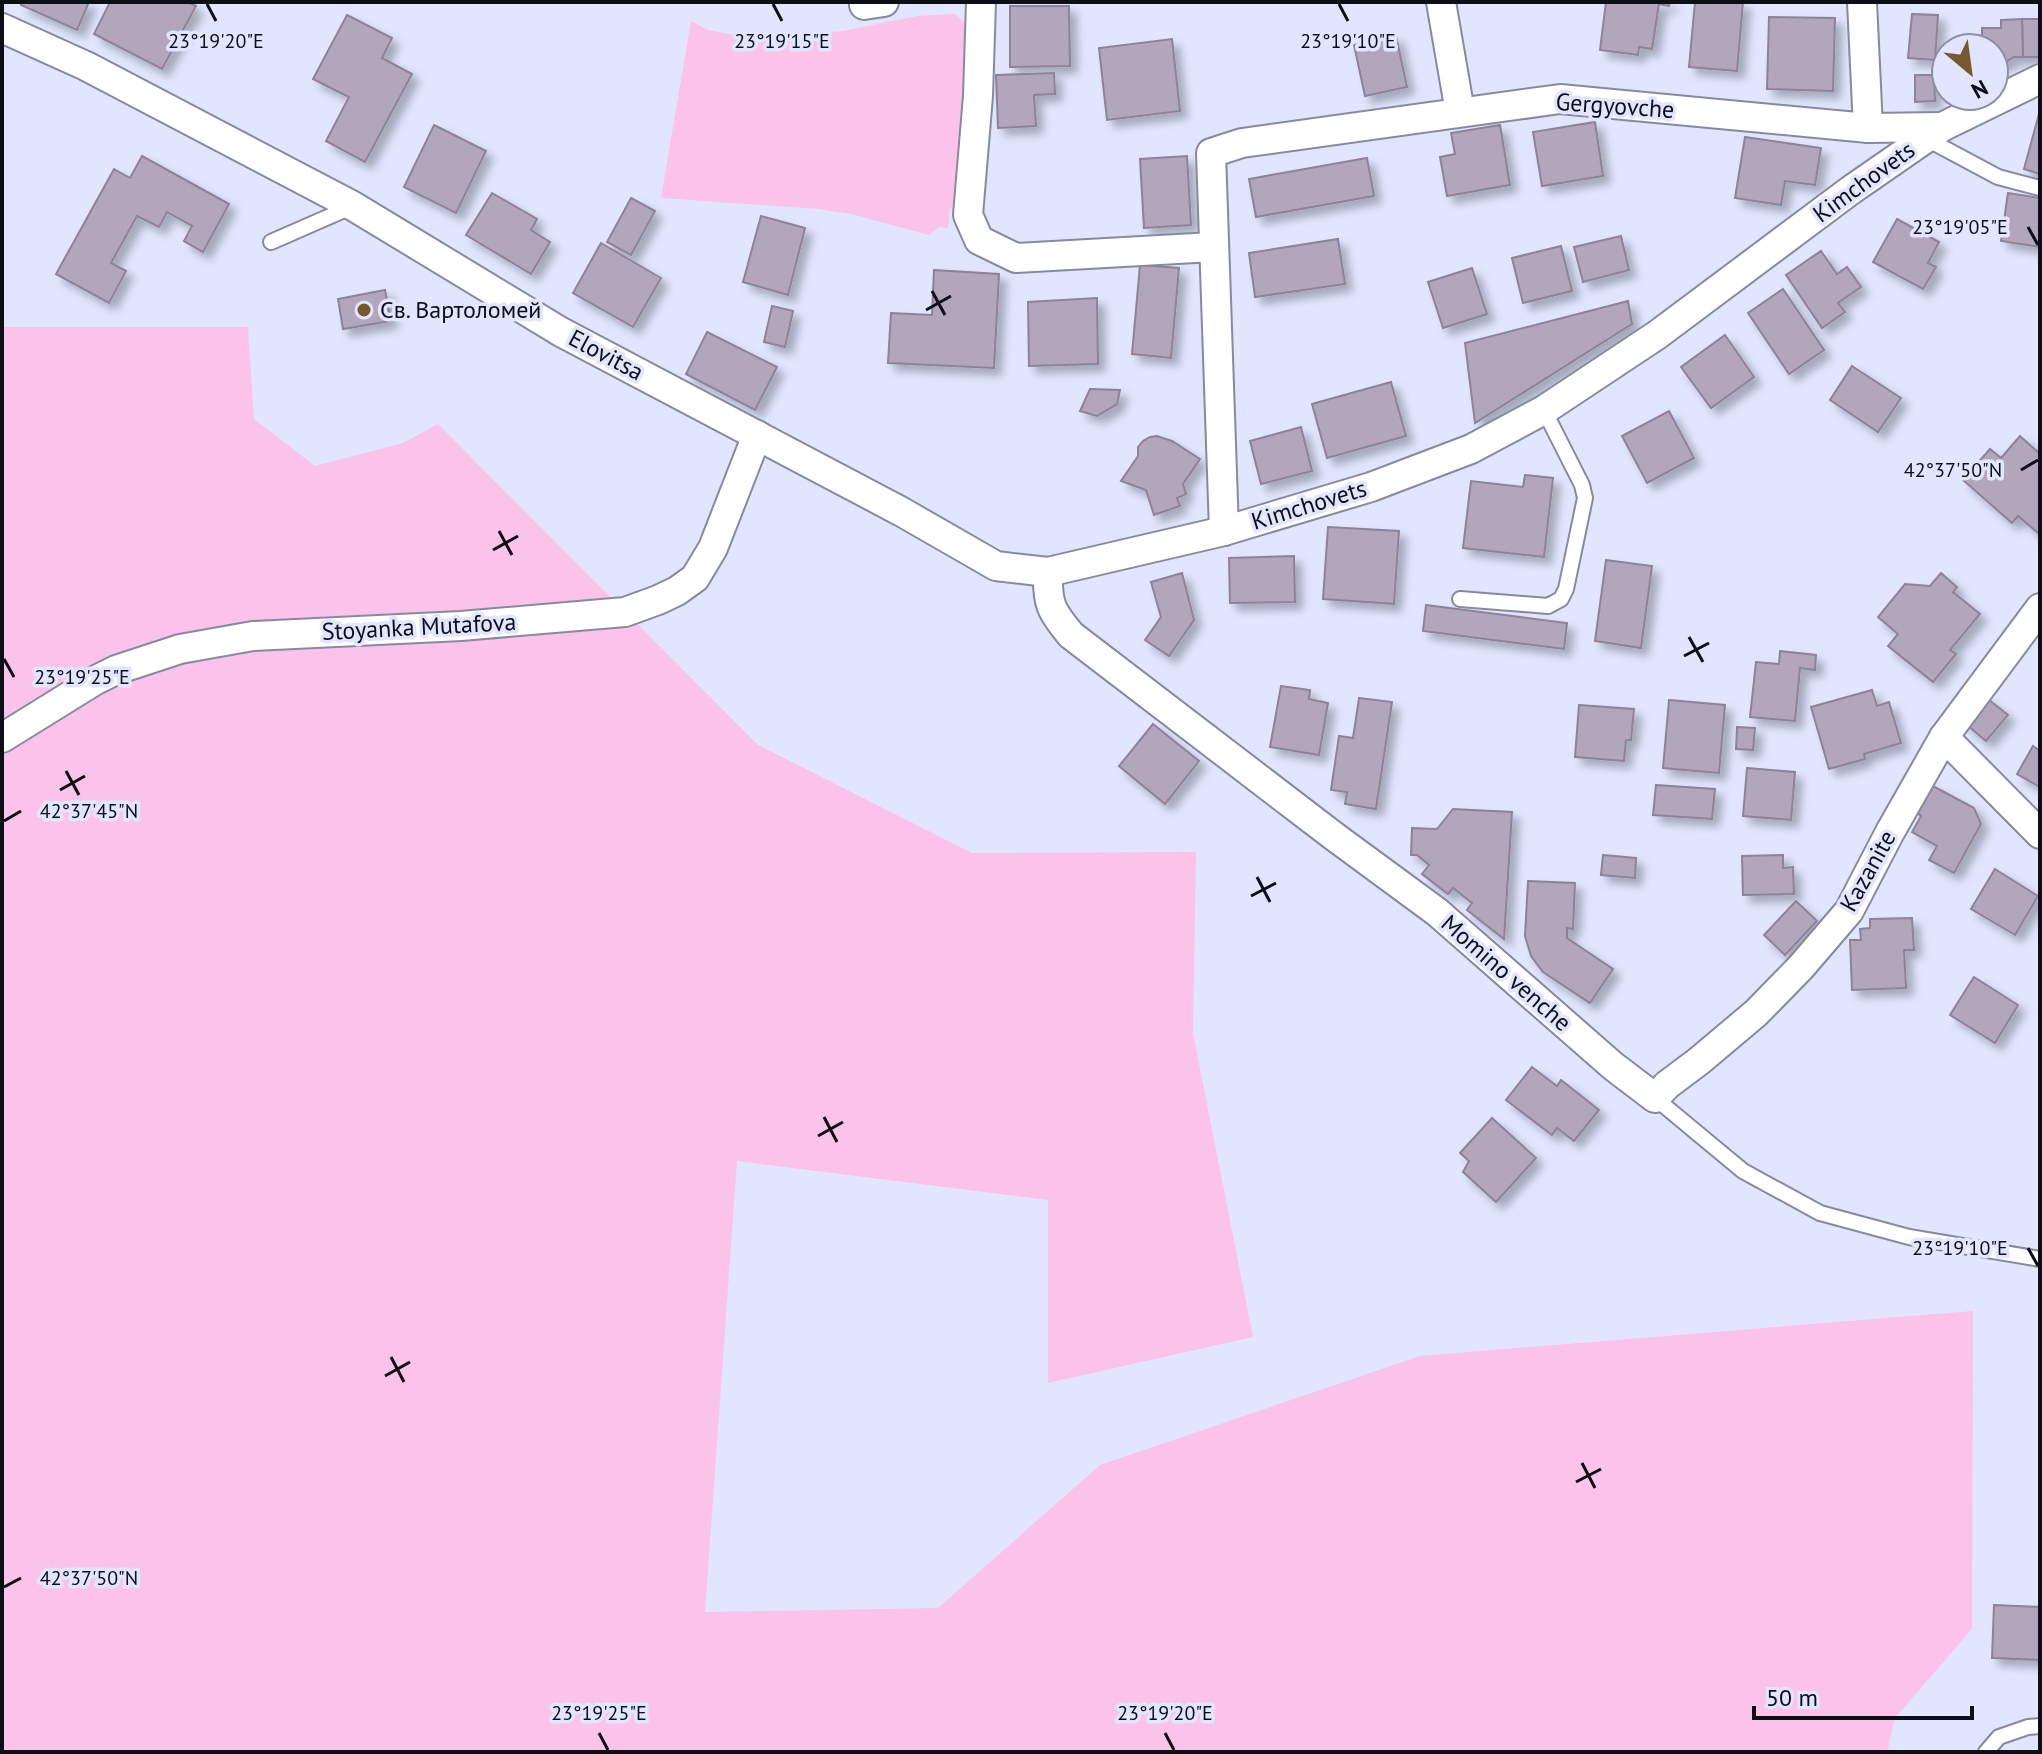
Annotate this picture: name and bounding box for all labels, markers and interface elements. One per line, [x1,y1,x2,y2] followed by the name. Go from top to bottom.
[168,28,264,54] text: 23°19'20"E
[734,28,830,54] text: 23°19'15"E
[1300,28,1396,54] text: 23°19'10"E
[1930,32,2010,112] north arrow
[1967,74,1993,105] text: N
[1555,86,1675,125] street label: Gergyovche
[1807,134,1921,229] street label: Kimchovets
[1912,214,2008,240] text: 23°19'05"E
[380,294,541,325] place label: Св. Вартоломей
[355,301,373,319] marker: Св. Вартоломей
[563,322,649,387] street label: Elovitsa
[1904,457,2002,483] text: 42°37'50"N
[1248,472,1370,537] street label: Kimchovets
[321,606,517,647] street label: Stoyanka Mutafova
[34,664,130,690] text: 23°19'25"E
[40,798,138,824] text: 42°37'45"N
[1833,825,1902,917] street label: Kazanite
[1435,908,1578,1038] street label: Momino venche
[1912,1235,2008,1261] text: 23°19'10"E
[40,1565,138,1591] text: 42°37'50"N
[1754,1670,1972,1720] scale bar
[1766,1682,1818,1713] text: 50 m
[551,1700,647,1726] text: 23°19'25"E
[1117,1700,1213,1726] text: 23°19'20"E

